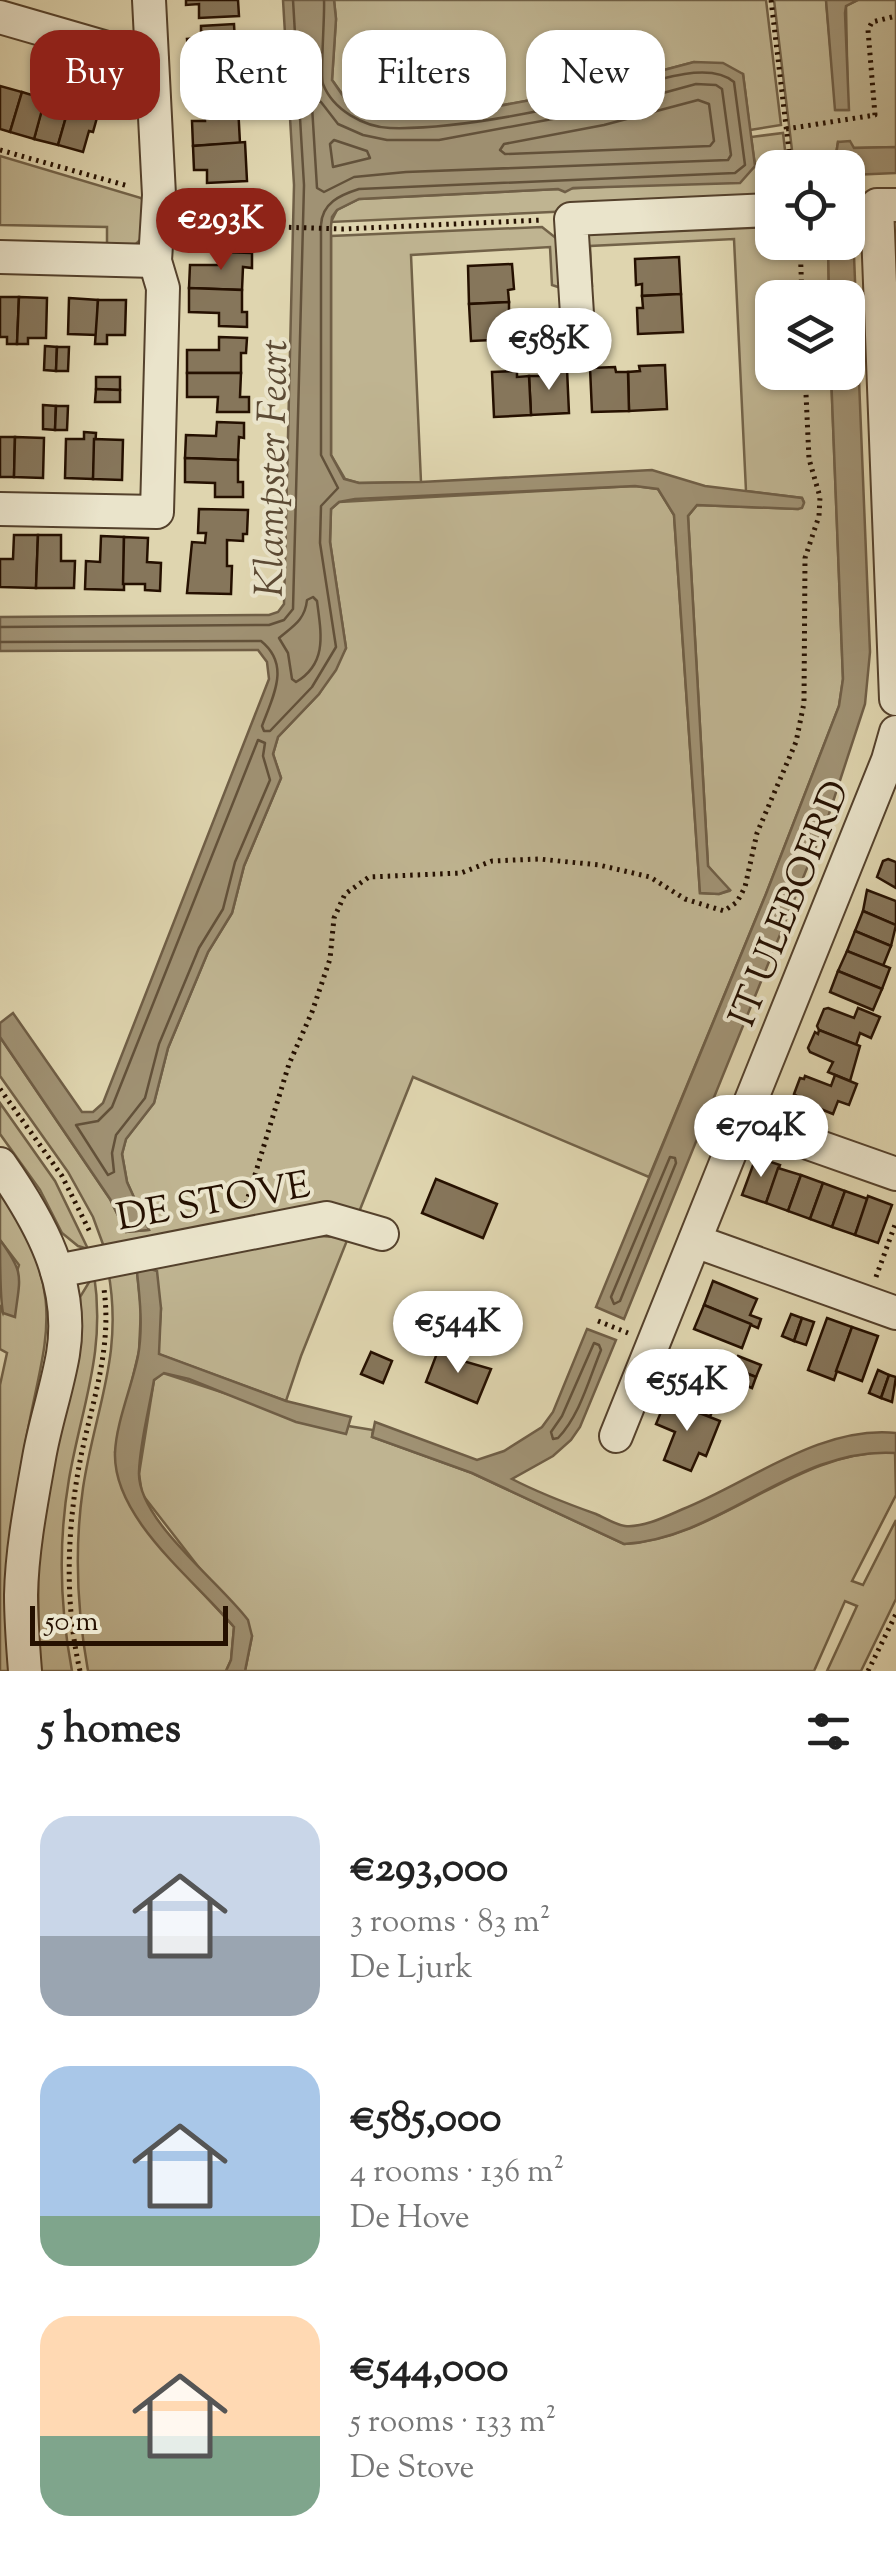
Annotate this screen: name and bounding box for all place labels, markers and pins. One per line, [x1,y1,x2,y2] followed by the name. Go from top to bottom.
[151,188,291,273] pin: €293K
[479,308,619,393] pin: €585K
[691,1095,831,1180] pin: €704K
[388,1291,528,1376] pin: €544K
[617,1349,757,1434] pin: €554K

